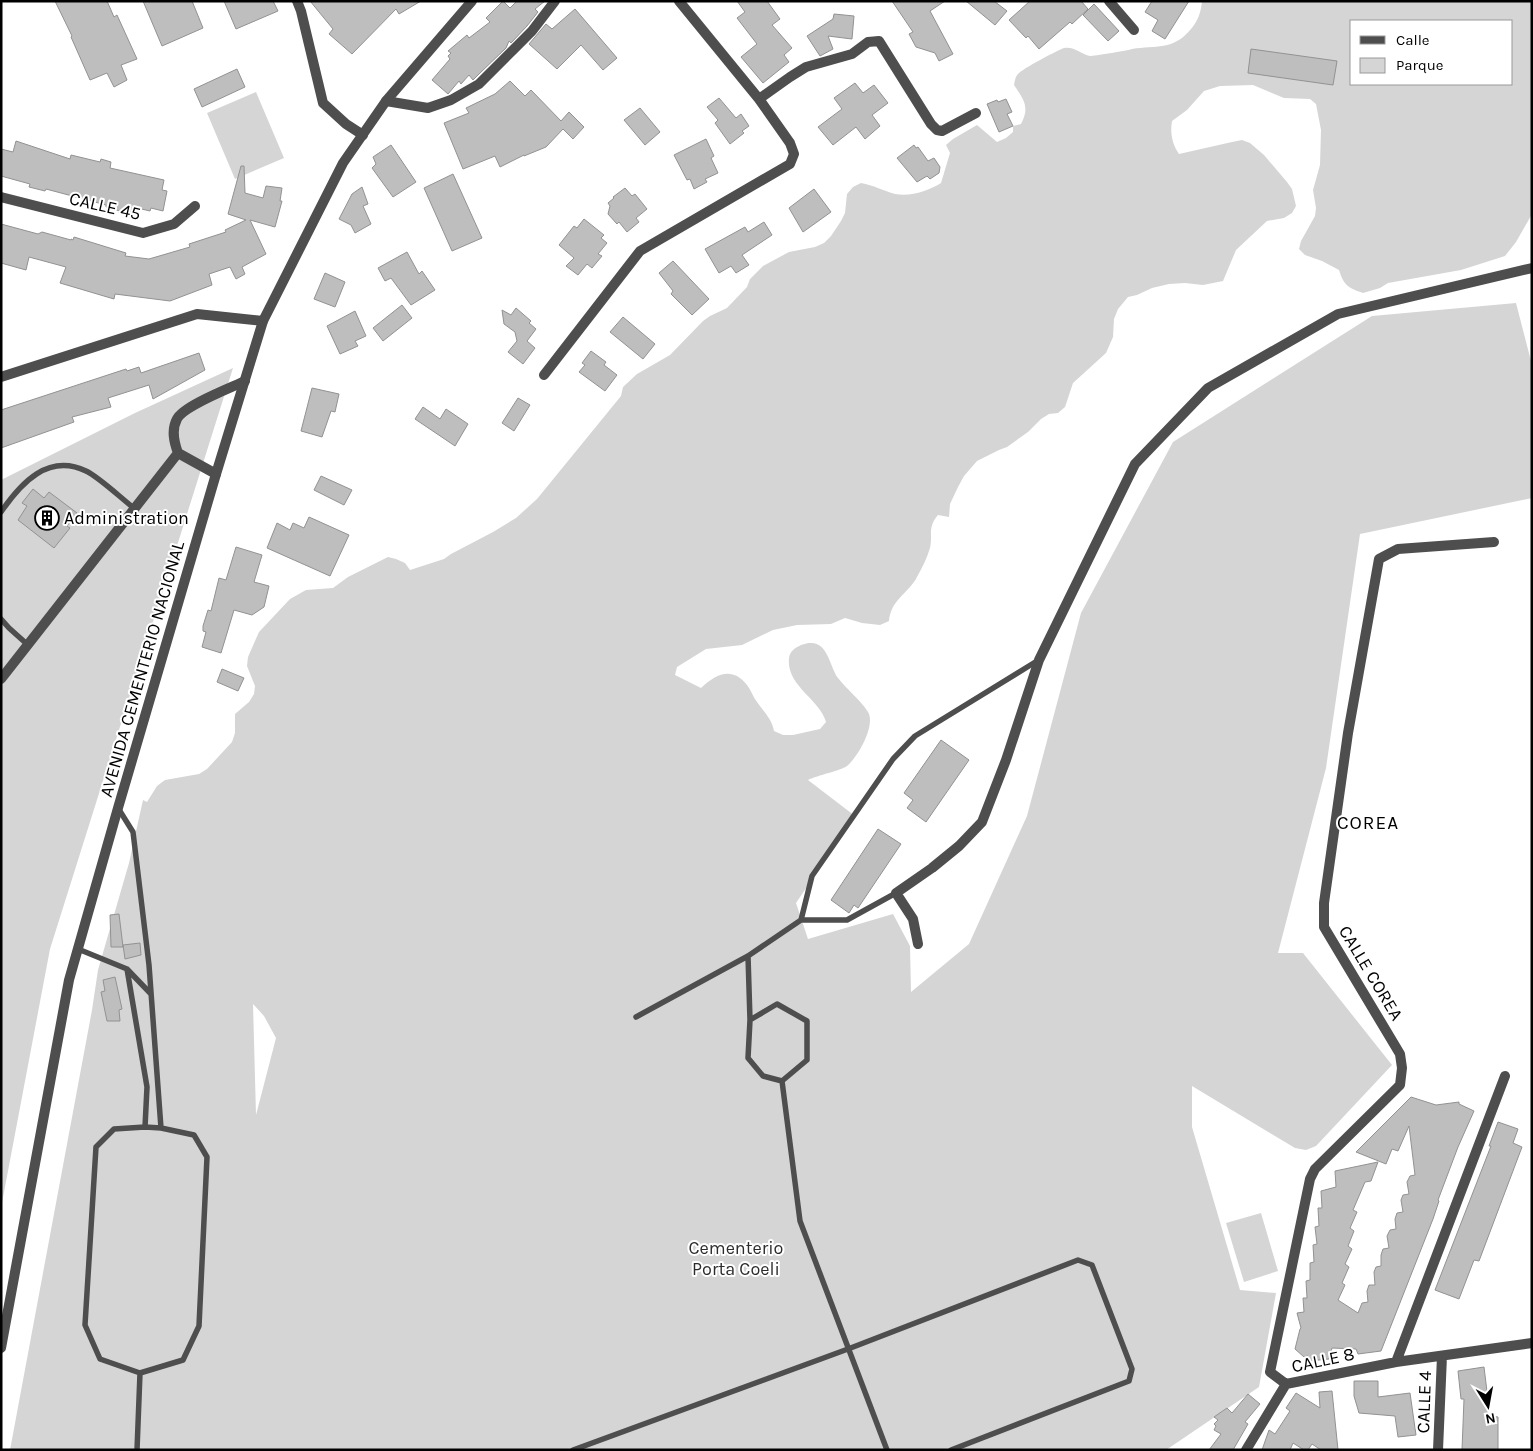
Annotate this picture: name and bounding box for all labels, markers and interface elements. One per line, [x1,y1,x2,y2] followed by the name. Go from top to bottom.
[1350,20,1513,85] legend
[1396,31,1430,49] text: Calle
[1396,56,1444,74] text: Parque
[67,187,143,225] street label: CALLE 45
[34,505,60,531] building icon: Administration
[64,507,189,529] place label: Administration
[95,538,189,800] street label: AVENIDA CEMENTERIO NACIONAL
[1337,812,1399,834] district label: COREA
[1334,922,1408,1024] street label: CALLE COREA
[689,1237,783,1280] park label: Cementerio Porta Coeli
[1290,1343,1356,1377] street label: CALLE 8
[1412,1370,1436,1434] street label: CALLE 4
[1463,1381,1513,1431] north arrow
[1484,1409,1497,1428] text: N

